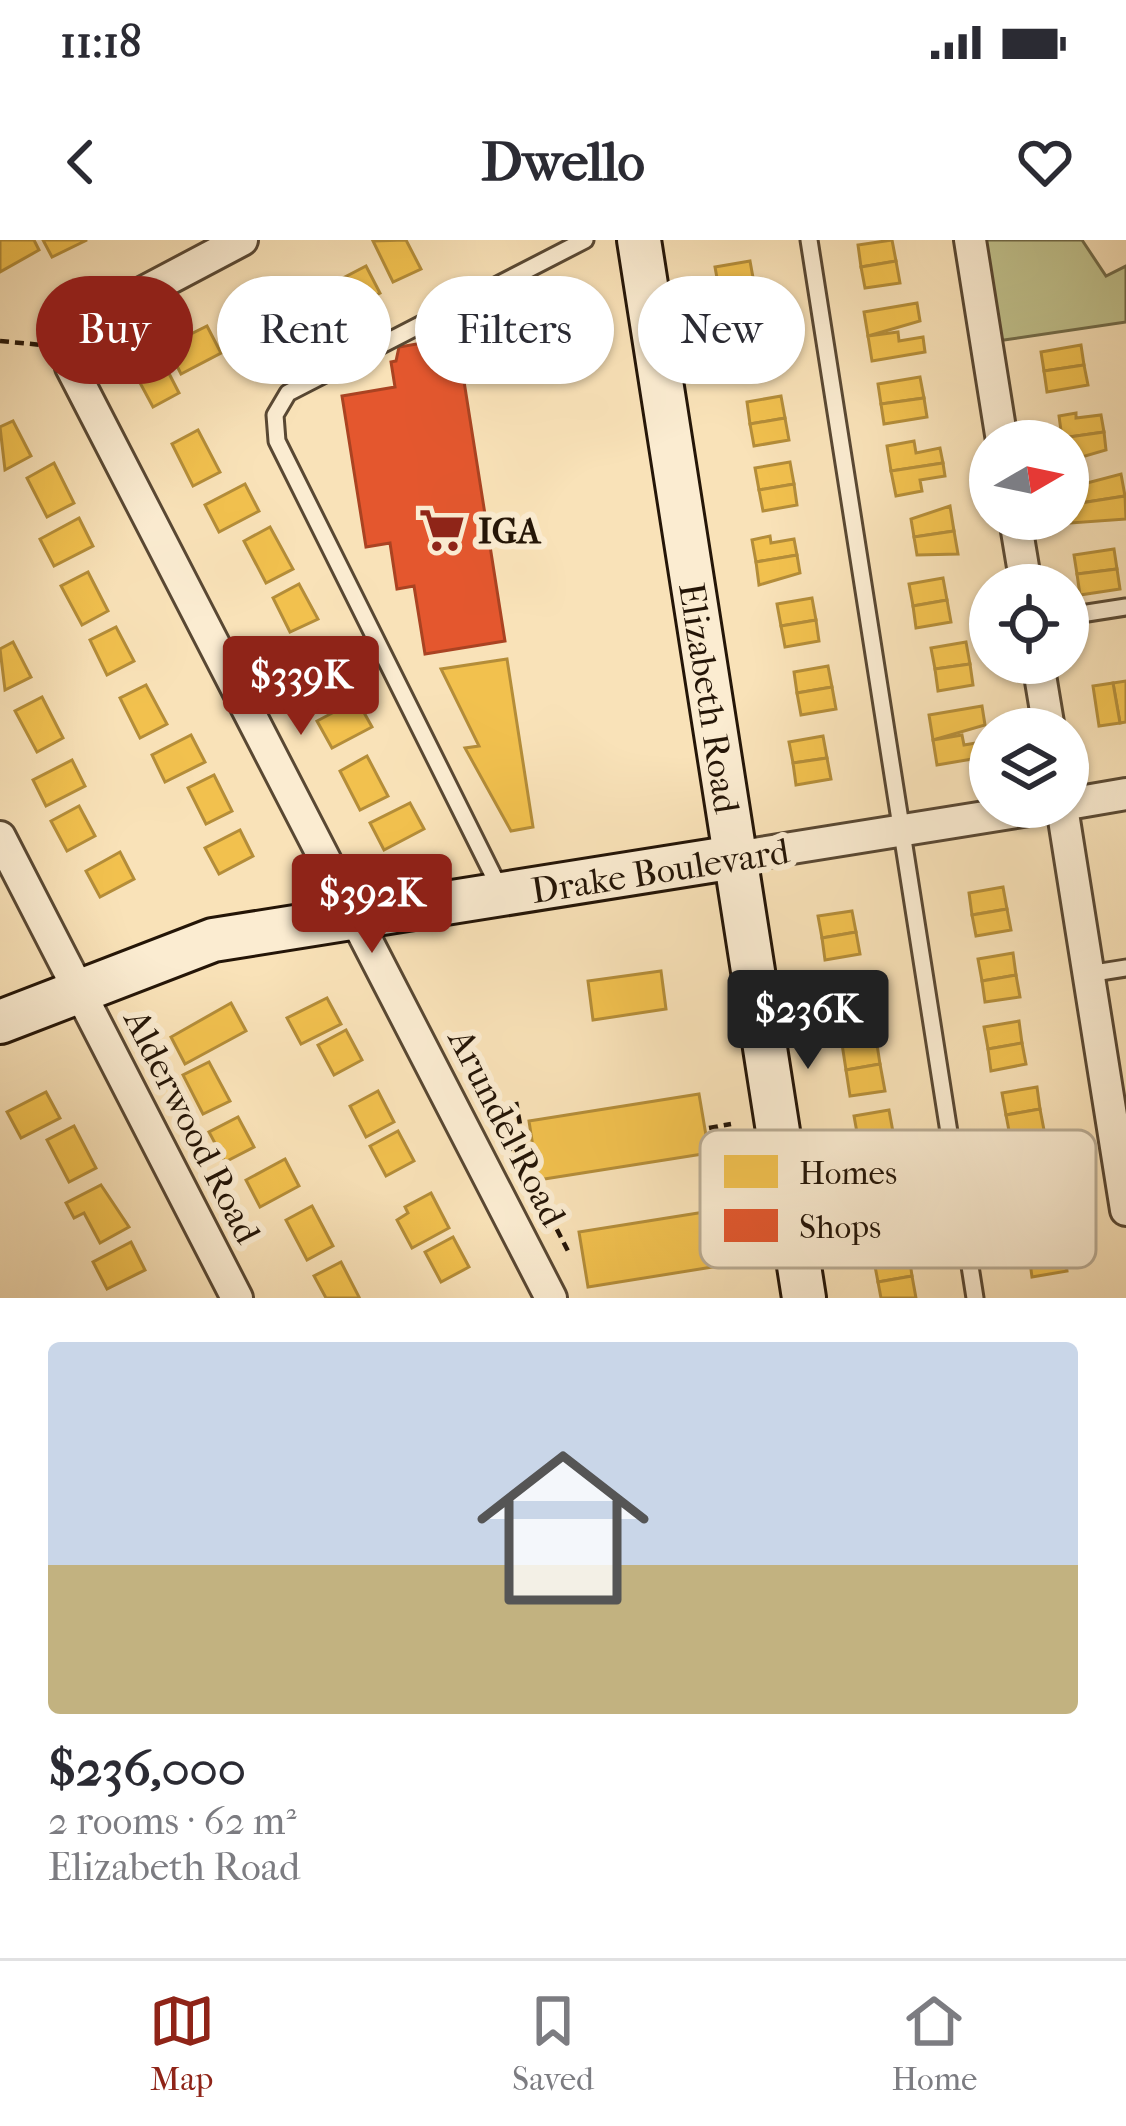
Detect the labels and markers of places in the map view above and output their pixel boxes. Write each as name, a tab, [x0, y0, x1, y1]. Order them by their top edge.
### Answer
supermarket icon: IGA	[417, 505, 467, 555]
place label: IGA	[478, 510, 542, 552]
pin: $339K	[217, 636, 385, 738]
pin: $392K	[288, 854, 456, 956]
pin: $236K	[724, 970, 892, 1072]

